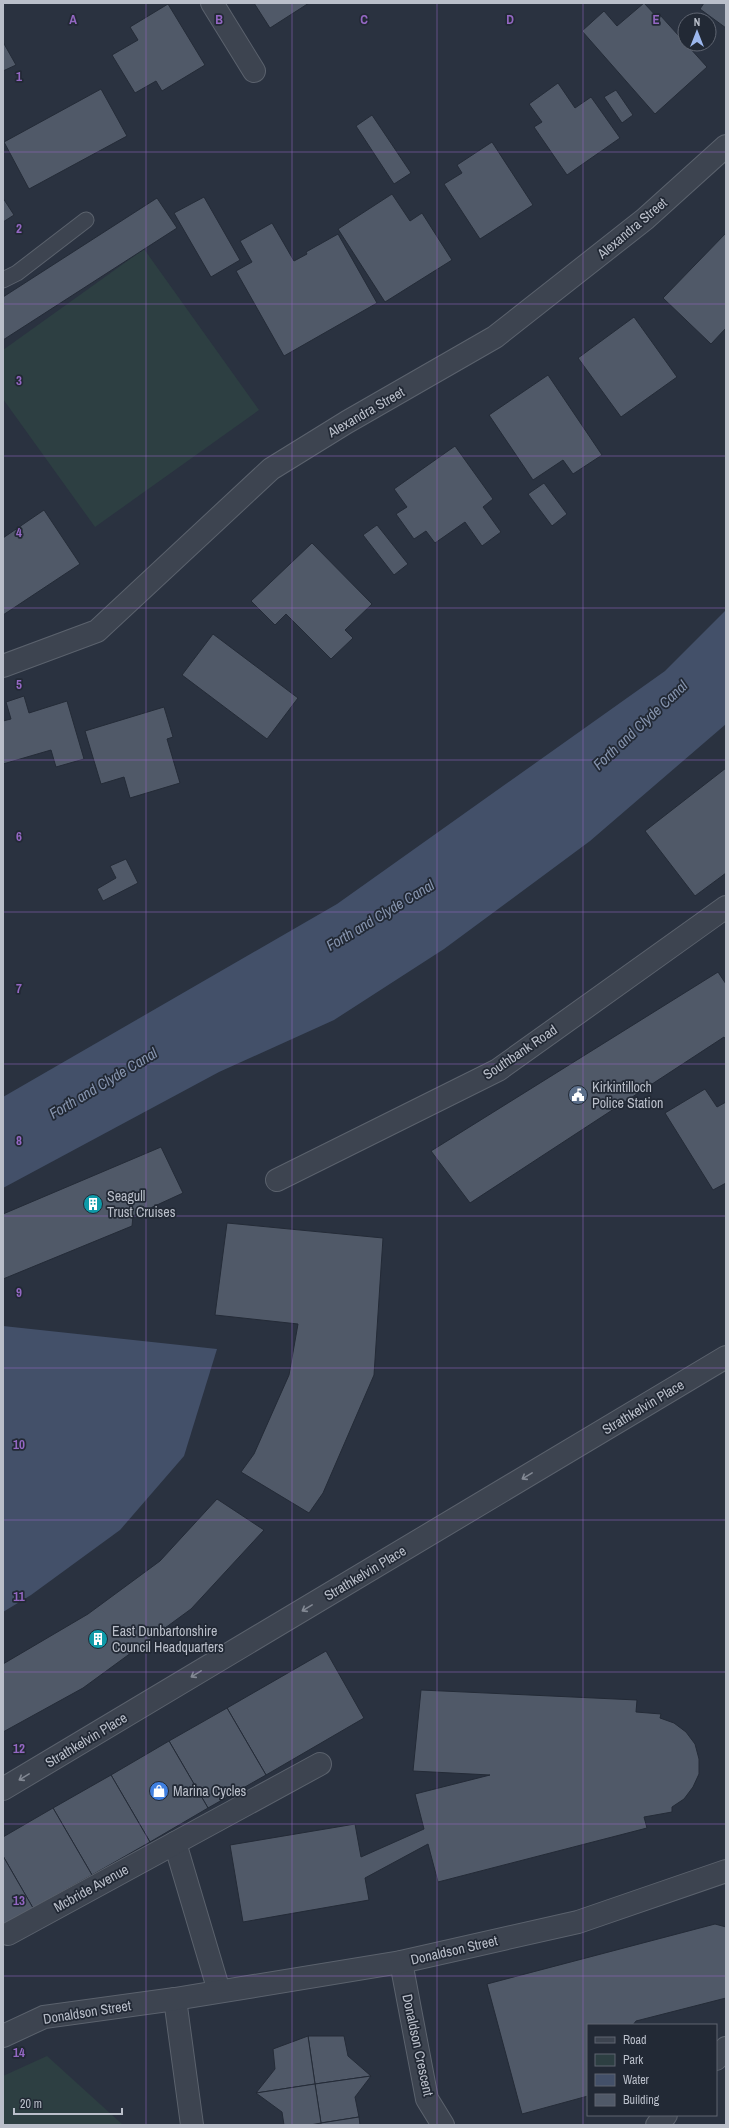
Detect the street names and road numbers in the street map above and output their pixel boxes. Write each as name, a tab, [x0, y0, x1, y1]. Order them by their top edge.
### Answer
street label: Alexandra Street	[593, 194, 671, 263]
street label: Alexandra Street	[324, 383, 408, 442]
street label: Southbank Road	[480, 1021, 560, 1083]
street label: Strathkelvin Place	[599, 1375, 687, 1439]
street label: Strathkelvin Place	[321, 1541, 409, 1605]
street label: Strathkelvin Place	[42, 1708, 130, 1772]
street label: Mcbride Avenue	[50, 1860, 132, 1916]
street label: Donaldson Street	[409, 1931, 499, 1969]
street label: Donaldson Crescent	[398, 1992, 438, 2098]
street label: Donaldson Street	[42, 1996, 132, 2028]

